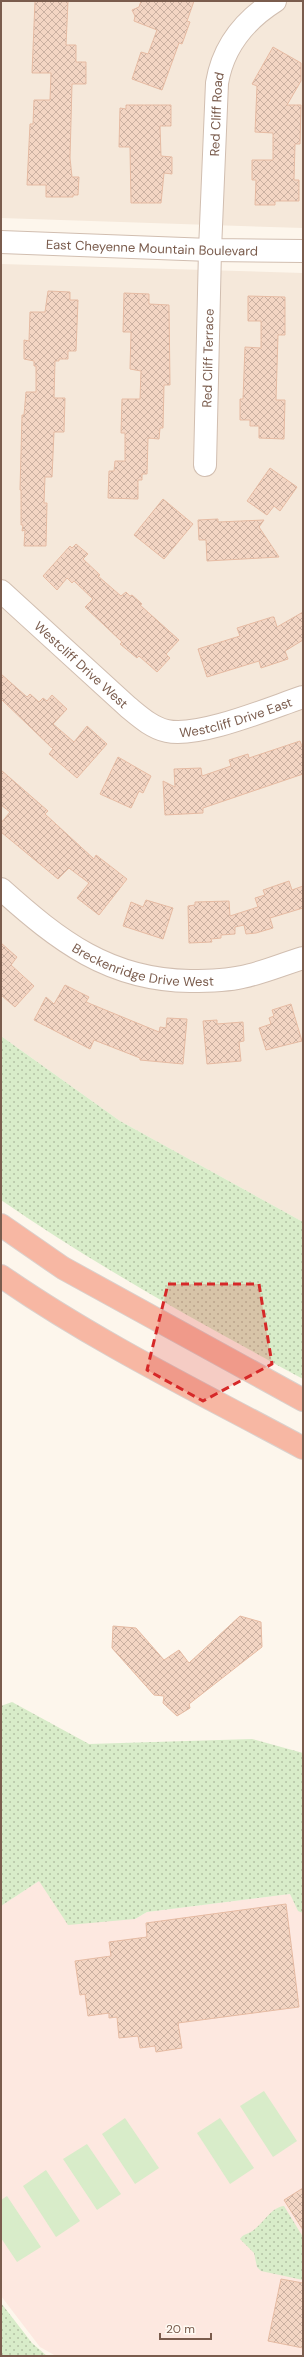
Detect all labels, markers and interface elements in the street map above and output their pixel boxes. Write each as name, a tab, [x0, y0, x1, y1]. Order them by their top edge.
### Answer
street label: Red Cliff Road	[206, 70, 228, 157]
street label: East Cheyenne Mountain Boulevard	[46, 236, 258, 260]
street label: Red Cliff Terrace	[198, 308, 218, 408]
street label: Westcliff Drive West	[31, 618, 132, 712]
street label: Westcliff Drive East	[179, 694, 294, 741]
street label: Breckenridge Drive West	[69, 939, 214, 990]
scale bar	[160, 2315, 211, 2341]
text: 20 m	[166, 2321, 195, 2337]

